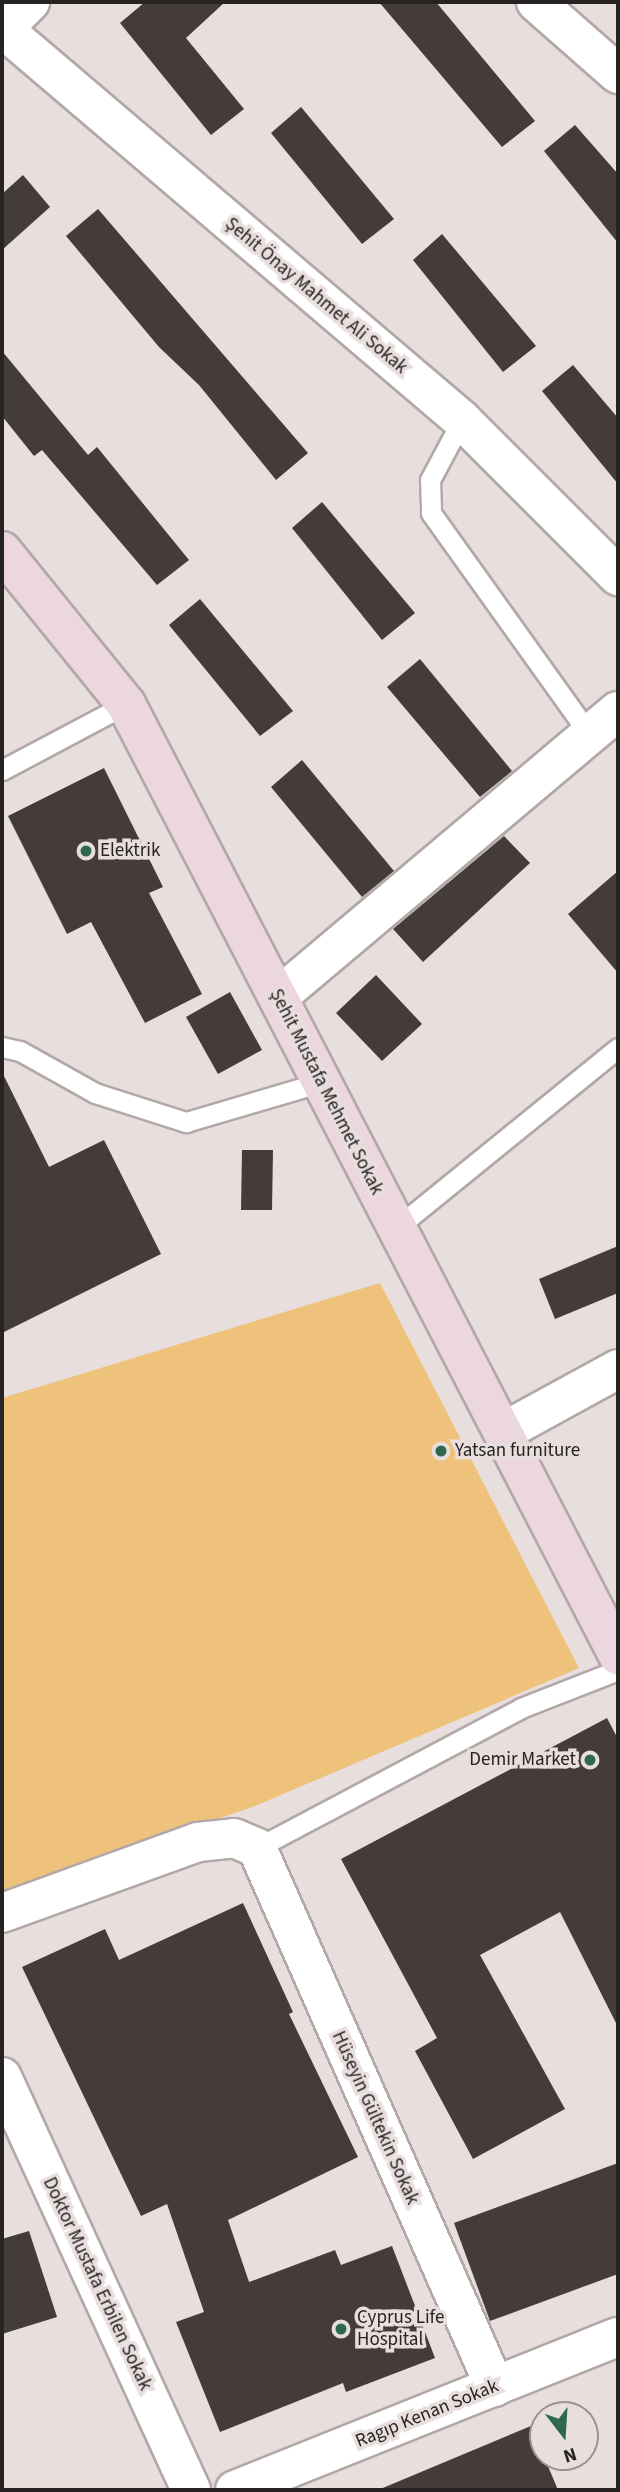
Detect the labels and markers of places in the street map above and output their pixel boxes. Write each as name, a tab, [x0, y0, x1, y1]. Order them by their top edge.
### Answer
place label: Elektrik	[100, 840, 160, 862]
marker: Elektrik	[78, 843, 94, 859]
place label: Yatsan furniture	[455, 1440, 580, 1462]
marker: Yatsan furniture	[433, 1443, 449, 1459]
place label: Demir Market	[469, 1749, 576, 1771]
marker: Demir Market	[582, 1752, 598, 1768]
place label: Cyprus Life Hospital	[357, 2307, 444, 2351]
marker: Cyprus Life Hospital	[331, 2319, 351, 2339]

